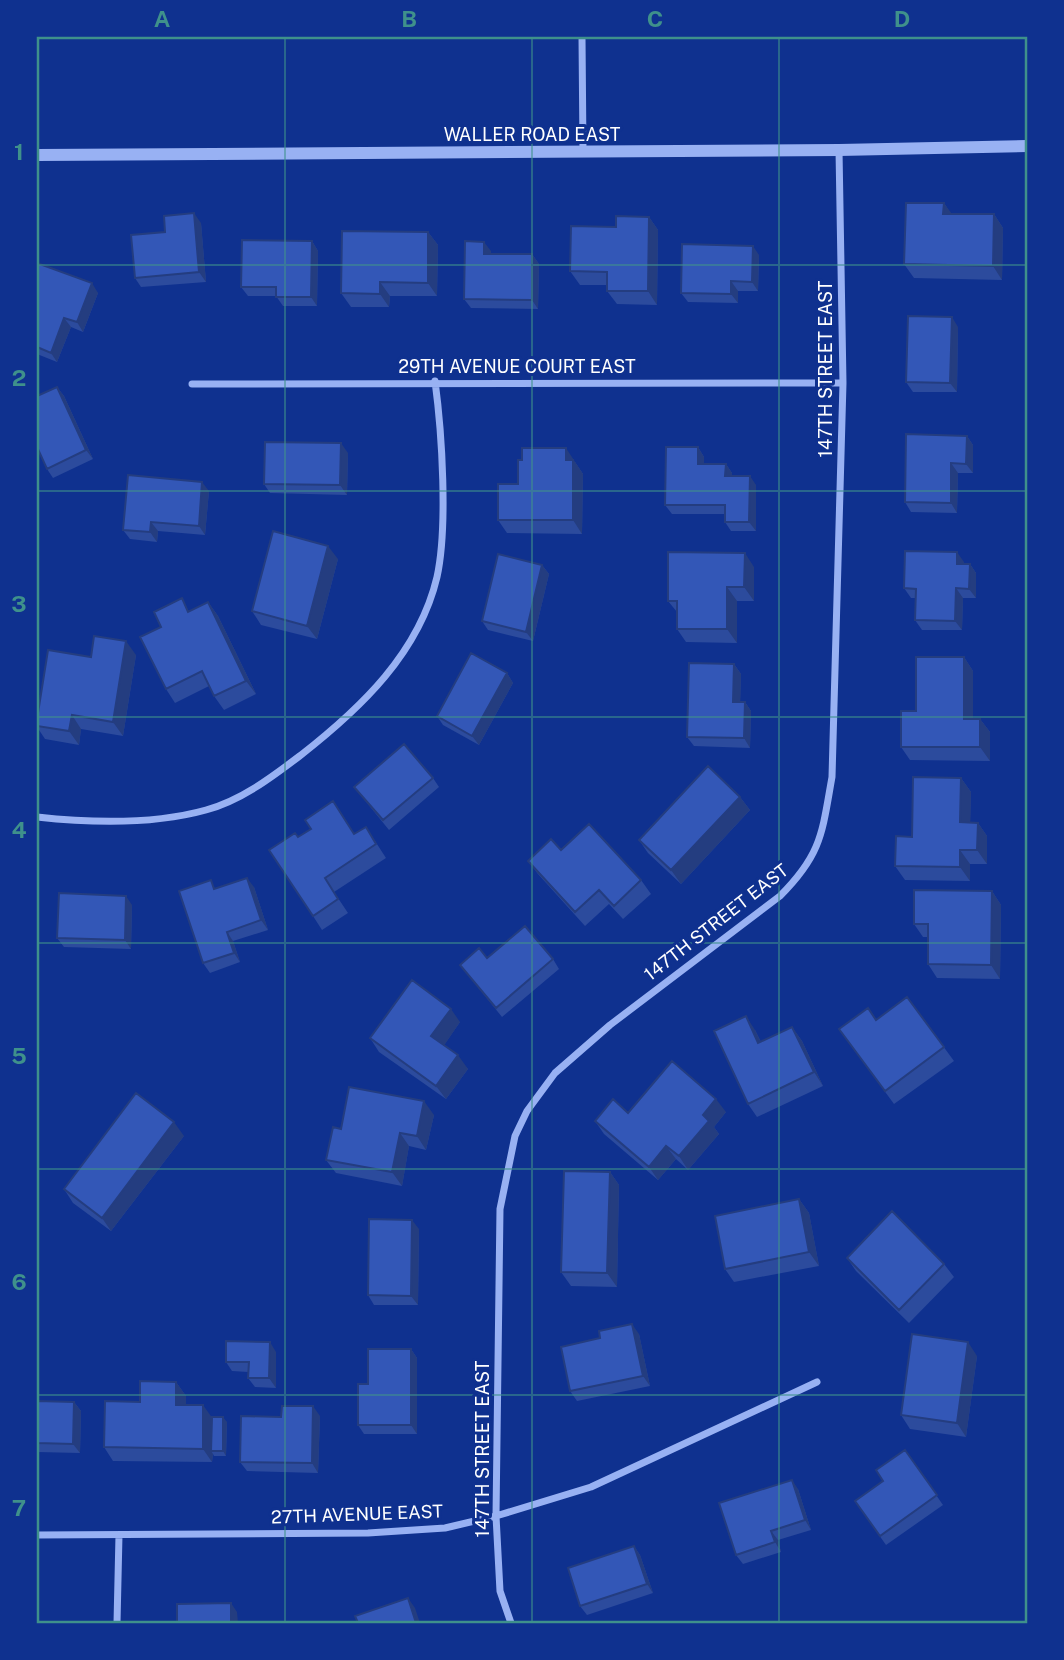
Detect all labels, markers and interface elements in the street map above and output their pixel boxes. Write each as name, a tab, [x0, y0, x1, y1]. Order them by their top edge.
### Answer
text: A	[154, 5, 171, 32]
text: B	[401, 5, 417, 32]
text: C	[647, 5, 663, 32]
text: D	[894, 5, 910, 32]
street label: WALLER ROAD EAST	[444, 124, 621, 145]
text: 1	[14, 138, 24, 165]
street label: 147TH STREET EAST	[815, 280, 836, 457]
street label: 29TH AVENUE COURT EAST	[398, 356, 636, 377]
text: 2	[12, 364, 26, 391]
text: 3	[11, 590, 27, 617]
text: 4	[11, 816, 27, 843]
street label: 147TH STREET EAST	[640, 859, 792, 985]
text: 5	[11, 1042, 27, 1069]
text: 6	[11, 1268, 27, 1295]
street label: 147TH STREET EAST	[472, 1360, 493, 1537]
text: 7	[12, 1494, 26, 1521]
street label: 27TH AVENUE EAST	[271, 1500, 444, 1527]

